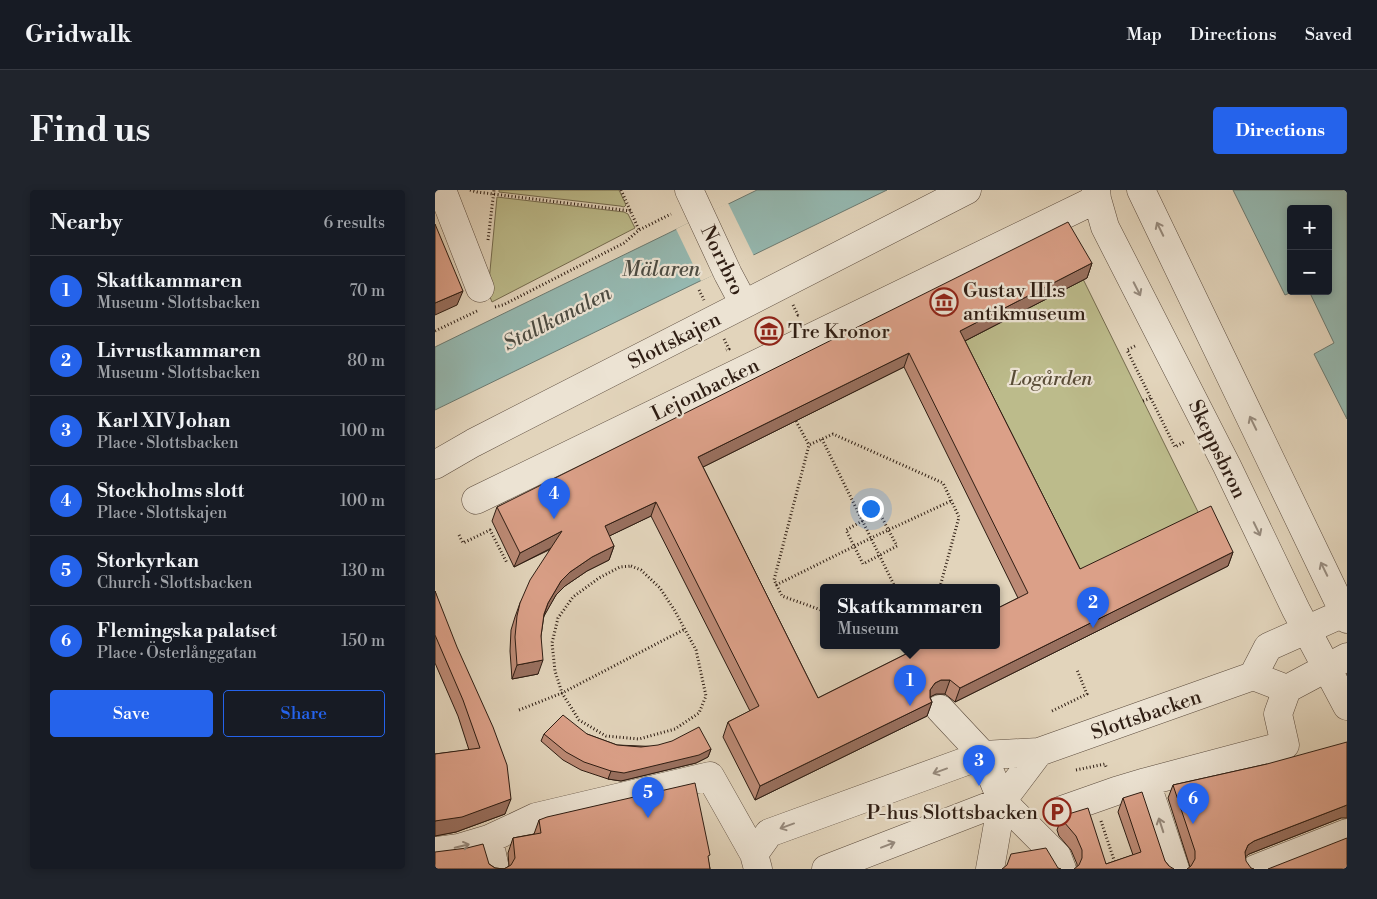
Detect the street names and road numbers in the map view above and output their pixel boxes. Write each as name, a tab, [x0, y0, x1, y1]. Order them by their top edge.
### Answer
street label: Norrbro	[694, 222, 749, 300]
street label: Slottskajen	[624, 307, 725, 375]
street label: Lejonbacken	[648, 353, 764, 427]
street label: Skeppsbron	[1182, 396, 1251, 503]
street label: Slottsbacken	[1088, 685, 1205, 746]

